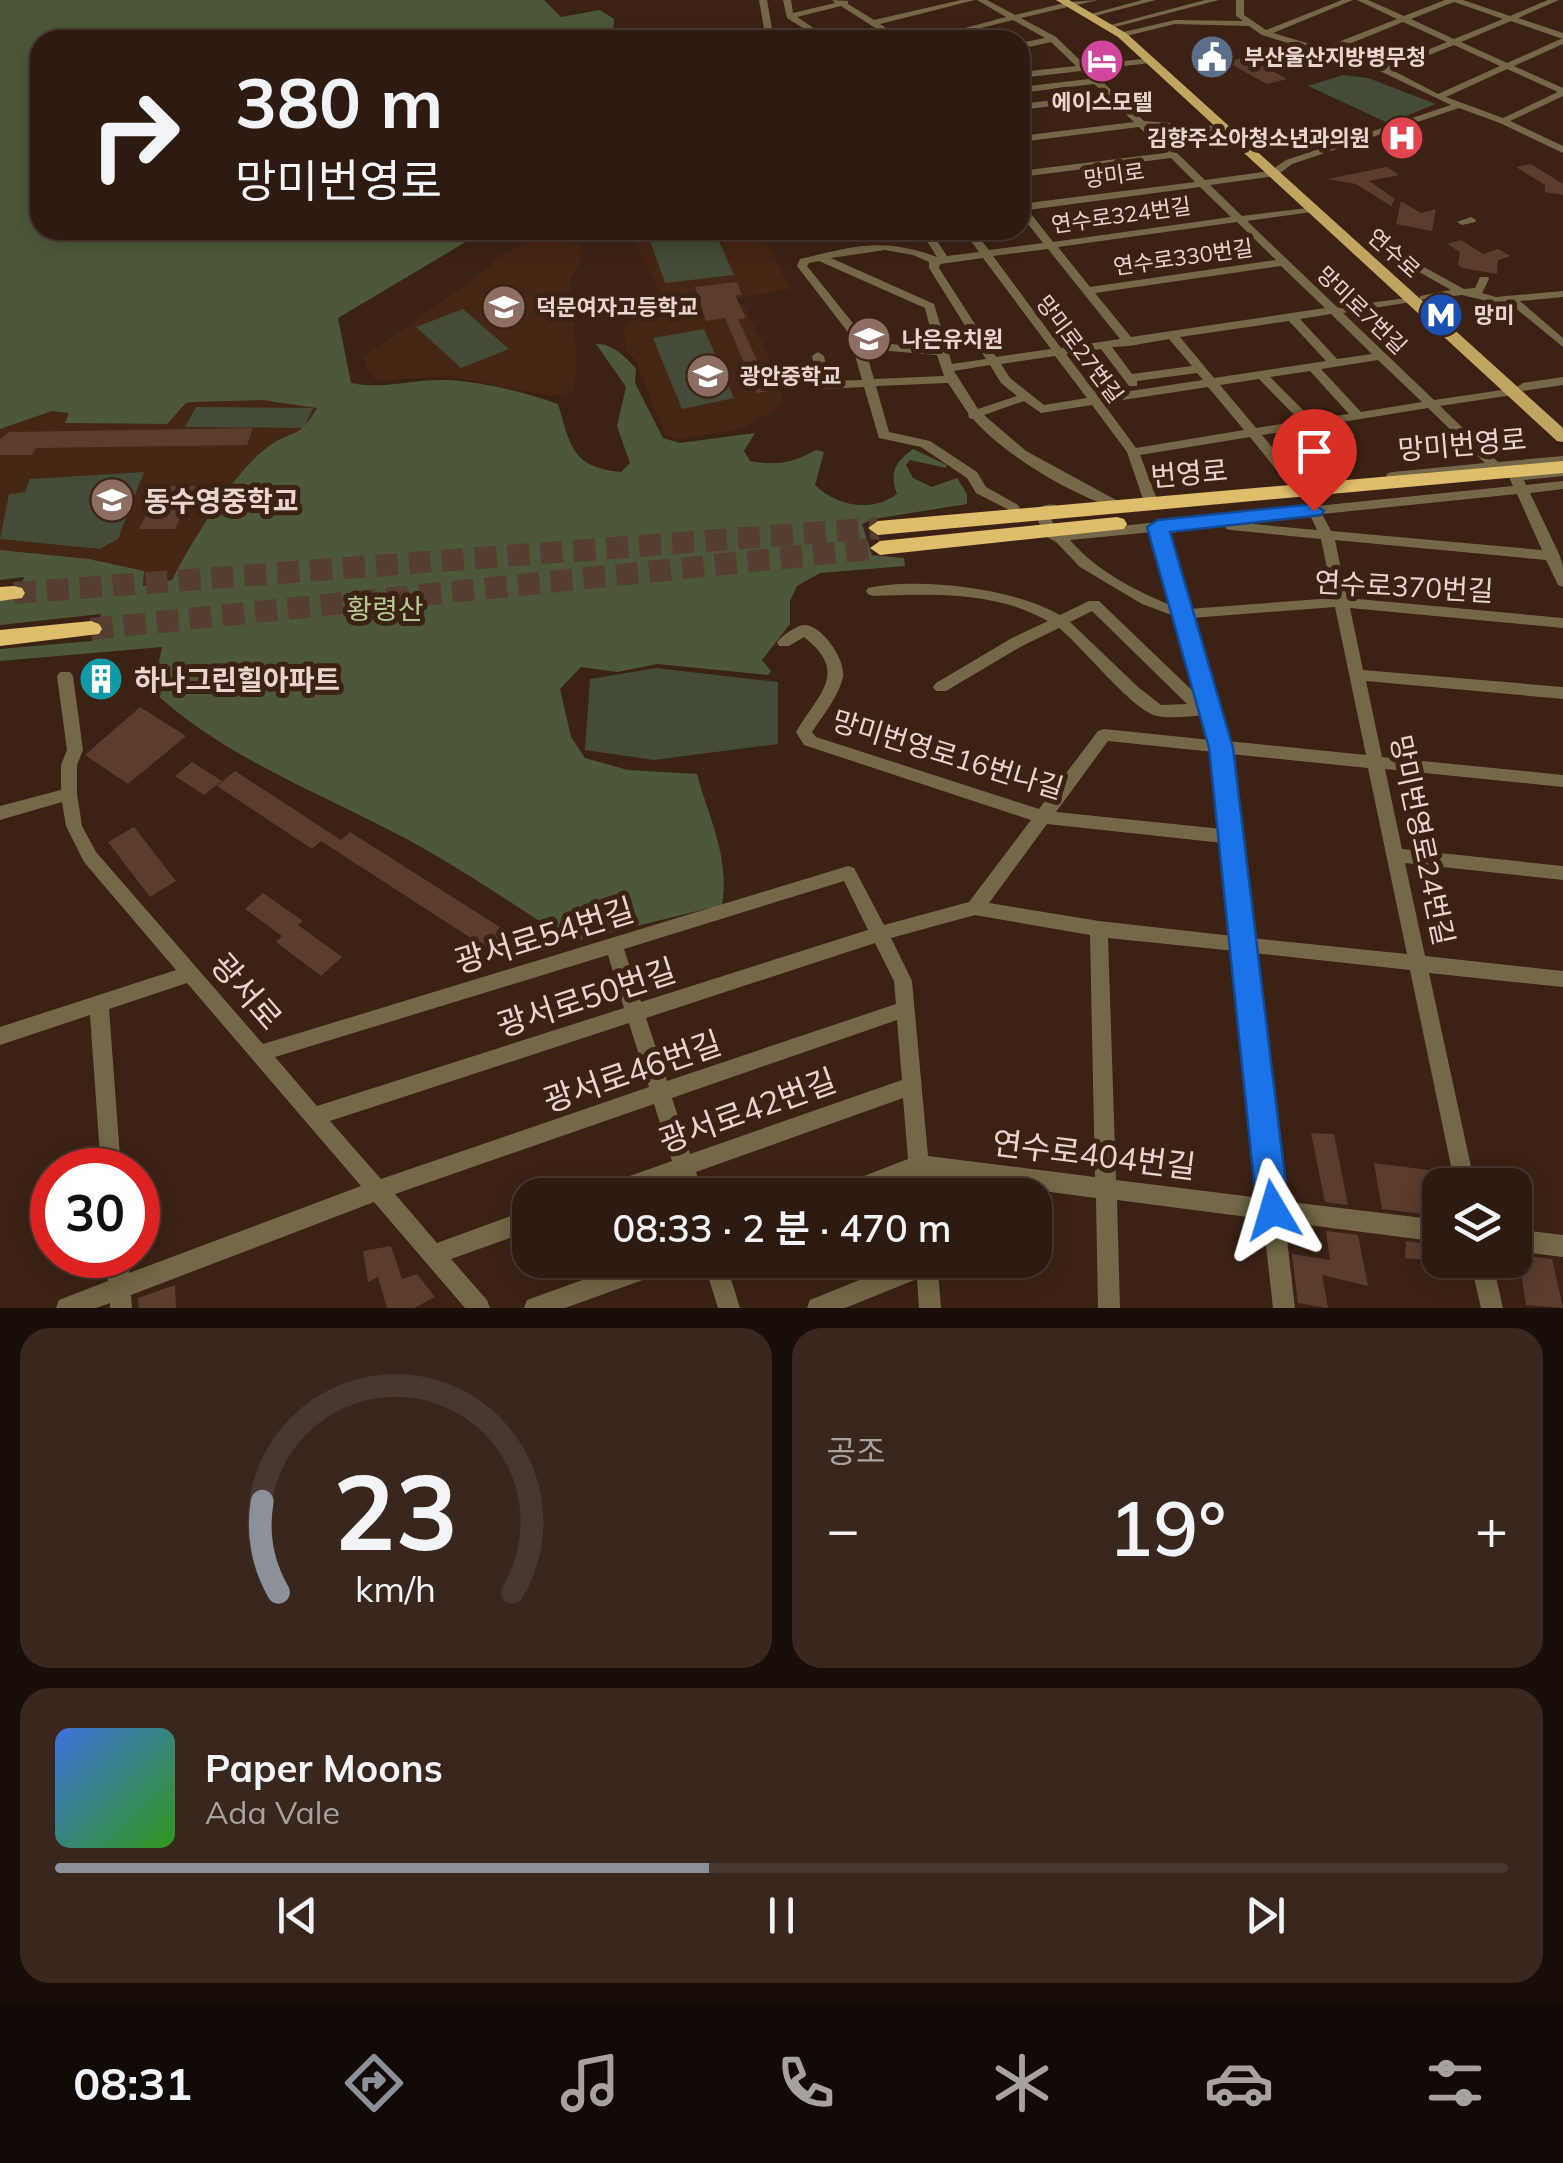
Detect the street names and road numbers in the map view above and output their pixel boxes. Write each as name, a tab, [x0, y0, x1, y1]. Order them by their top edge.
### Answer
street label: 망미로	[1082, 157, 1146, 193]
street label: 연수로324번길	[1049, 191, 1193, 239]
street label: 연수로	[1362, 222, 1426, 284]
street label: 연수로330번길	[1111, 233, 1255, 281]
street label: 망미로7번길	[1311, 260, 1413, 360]
street label: 망미로27번길	[1030, 290, 1130, 408]
street label: 망미번영로	[1396, 421, 1528, 467]
street label: 번영로	[1149, 452, 1229, 494]
street label: 연수로370번길	[1314, 564, 1494, 608]
street label: 망미번영로16번나길	[828, 702, 1068, 806]
street label: 망미번영로24번길	[1384, 732, 1462, 948]
street label: 광서로54번길	[449, 889, 639, 981]
street label: 광서로	[203, 945, 291, 1037]
street label: 광서로50번길	[492, 949, 680, 1045]
street label: 광서로46번길	[538, 1022, 726, 1120]
street label: 광서로42번길	[653, 1059, 841, 1161]
street label: 연수로404번길	[990, 1122, 1198, 1186]

